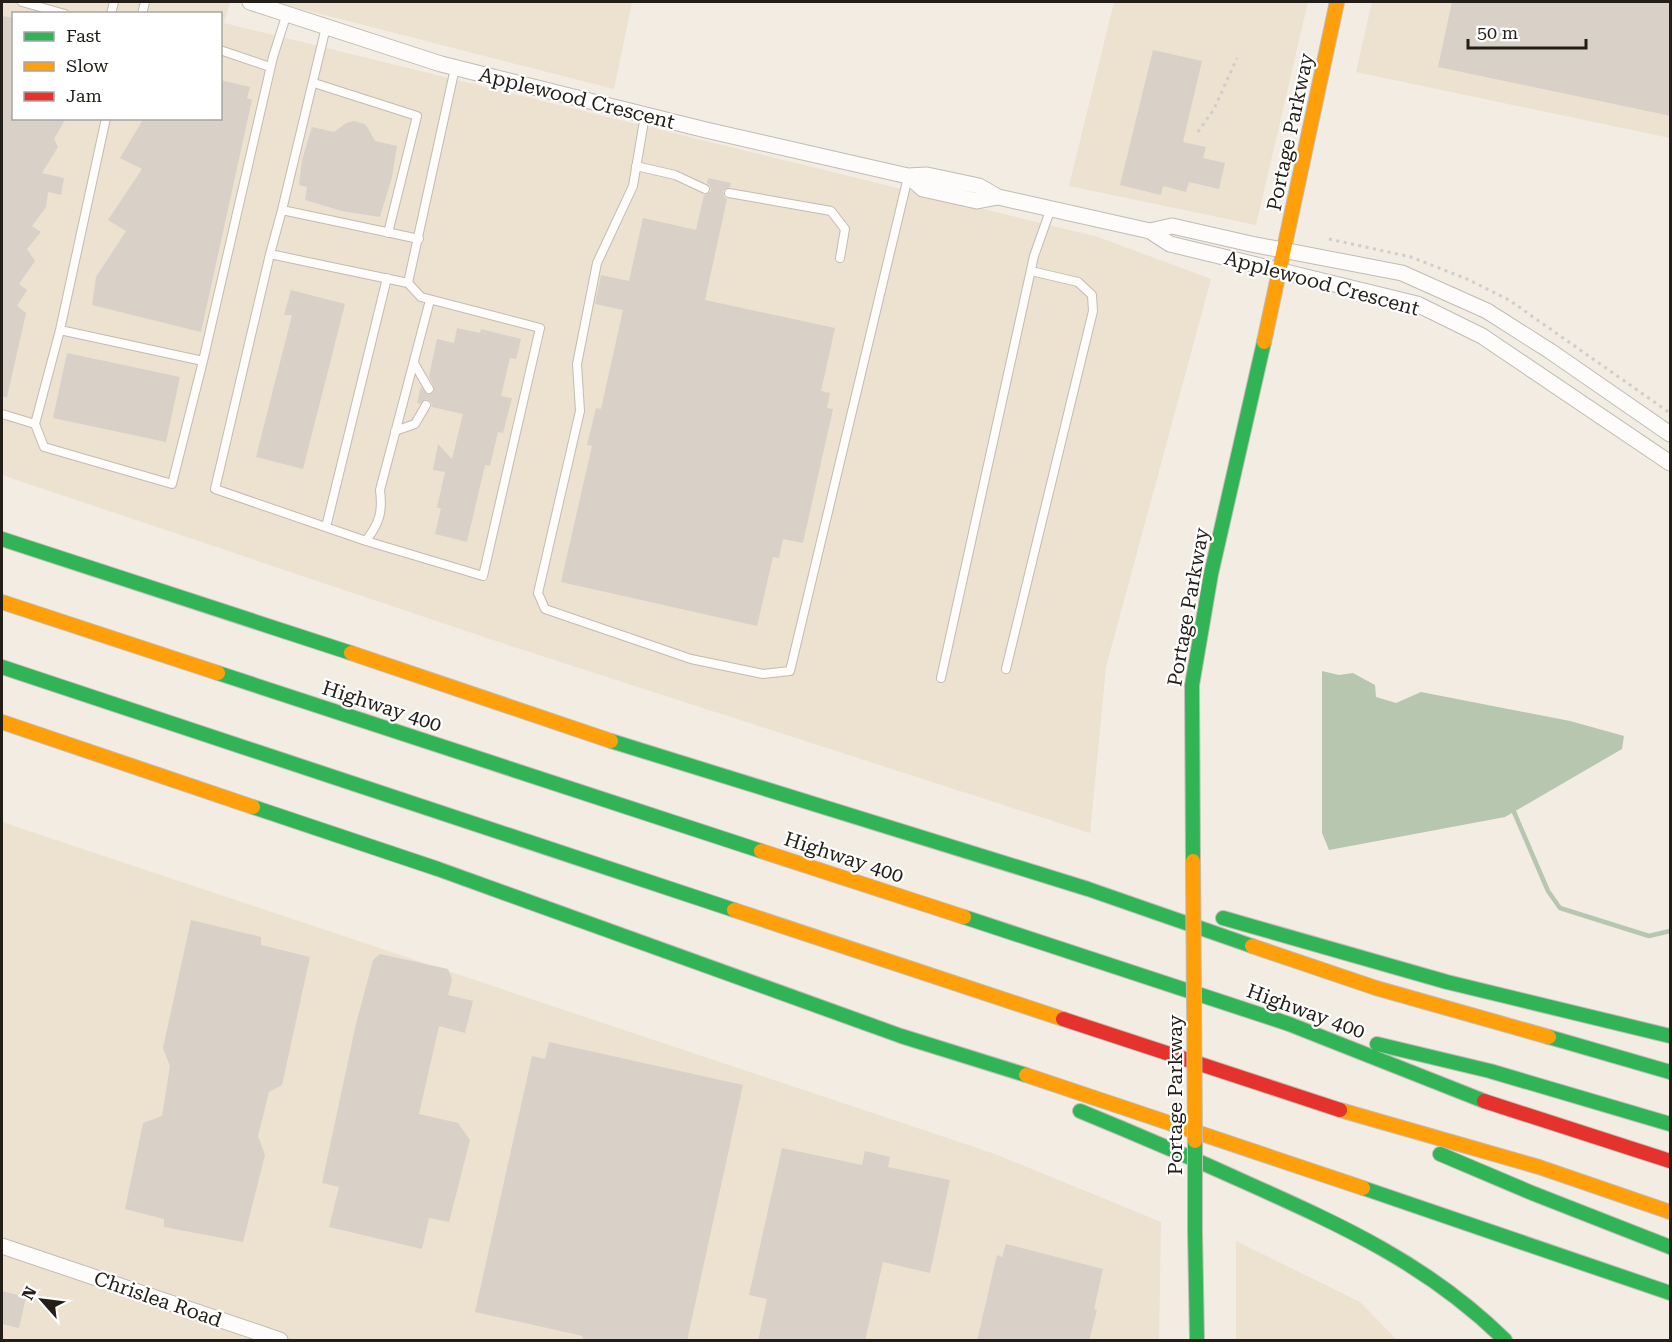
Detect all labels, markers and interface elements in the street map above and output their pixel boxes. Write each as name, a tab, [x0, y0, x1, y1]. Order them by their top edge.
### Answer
legend	[12, 12, 222, 120]
scale bar	[1468, 12, 1586, 50]
text: 50 m	[1477, 22, 1518, 43]
text: Fast	[66, 25, 101, 46]
street label: Portage Parkway	[1262, 51, 1318, 213]
text: Slow	[66, 55, 108, 76]
street label: Applewood Crescent	[477, 62, 678, 134]
text: Jam	[66, 85, 102, 106]
street label: Applewood Crescent	[1222, 245, 1423, 321]
street label: Portage Parkway	[1162, 526, 1214, 688]
street label: Highway 400	[319, 675, 445, 737]
street label: Highway 400	[781, 826, 907, 888]
street label: Highway 400	[1244, 978, 1368, 1044]
street label: Portage Parkway	[1163, 1015, 1187, 1175]
street label: Chrislea Road	[91, 1266, 225, 1332]
north arrow	[12, 1270, 72, 1330]
text: N	[18, 1283, 40, 1303]

